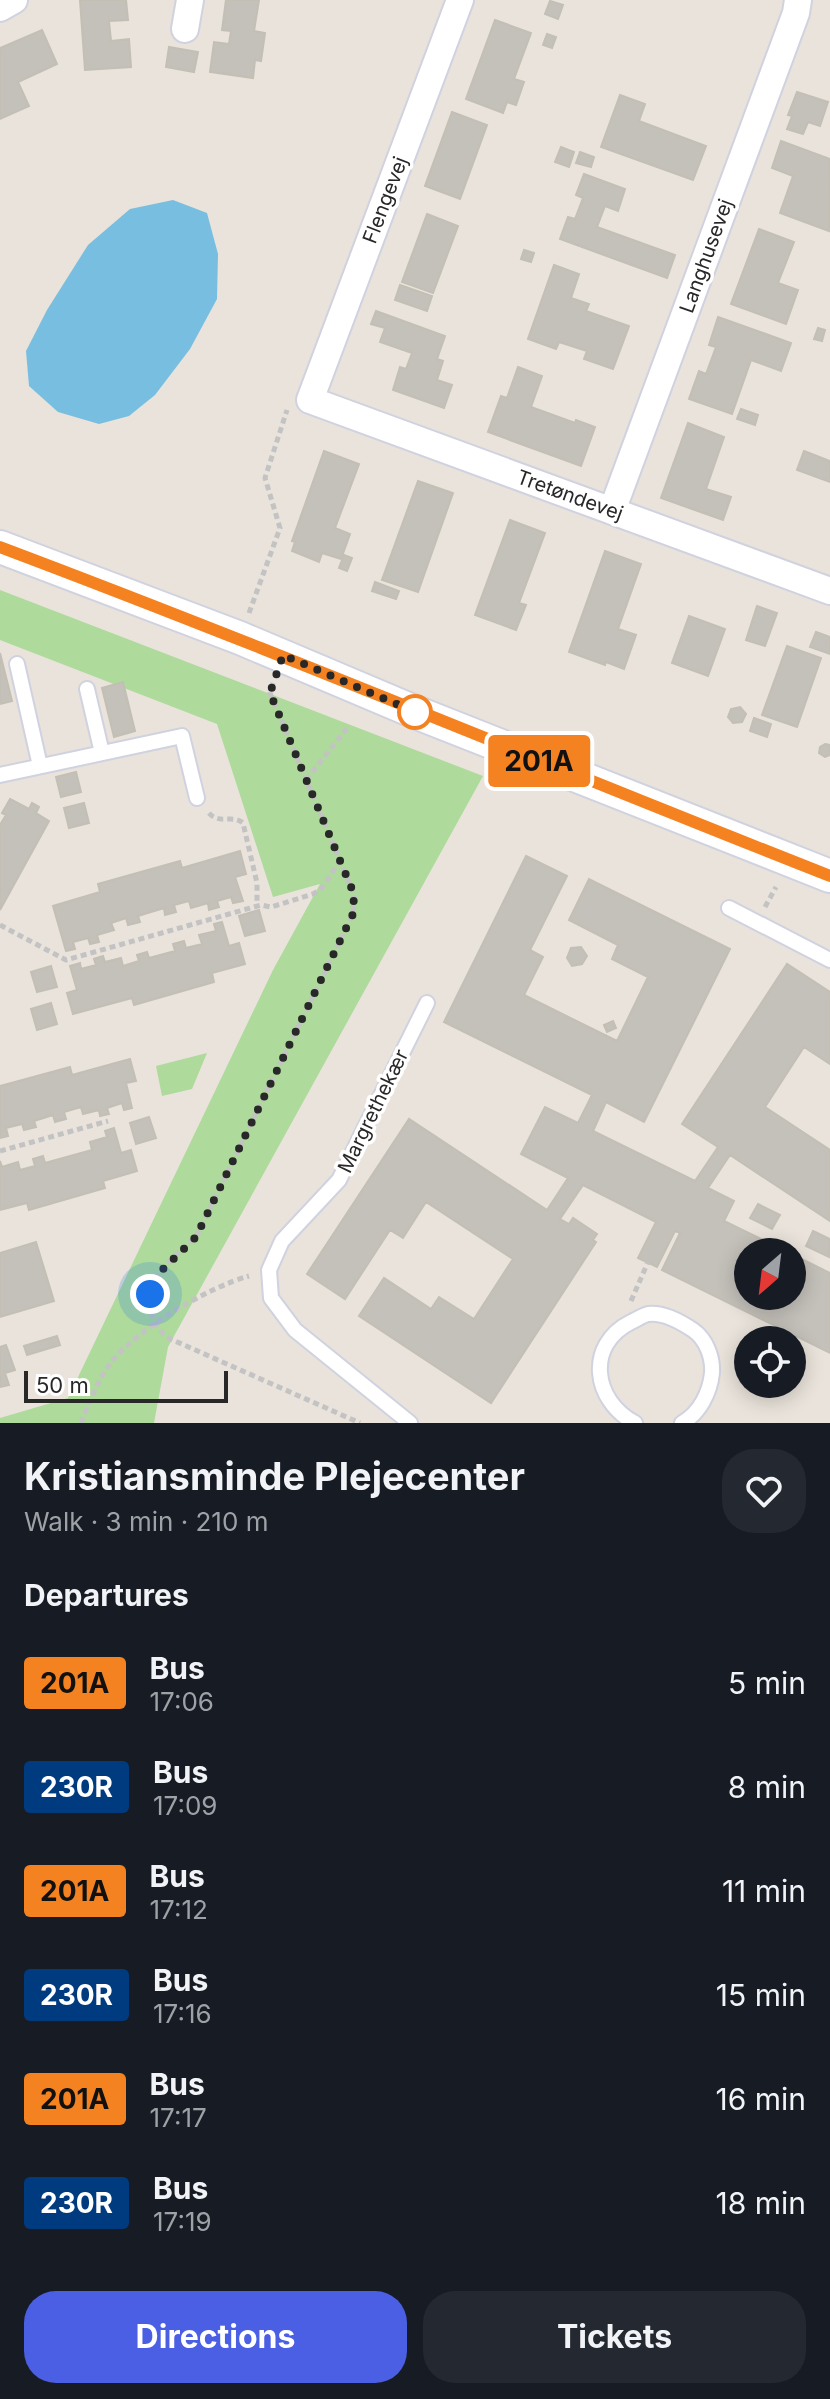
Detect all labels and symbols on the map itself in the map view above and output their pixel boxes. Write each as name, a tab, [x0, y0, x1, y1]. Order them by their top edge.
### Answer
street label: Flengevej	[357, 153, 413, 247]
street label: Langhusevej	[674, 196, 738, 316]
street label: Tretøndevej	[513, 465, 627, 525]
unlabelled marker	[398, 695, 432, 729]
line badge: 201A	[483, 735, 595, 787]
street label: Margrethekær	[333, 1045, 413, 1177]
north arrow	[734, 1238, 806, 1310]
your location	[130, 1274, 170, 1314]
scale bar	[24, 1367, 228, 1403]

